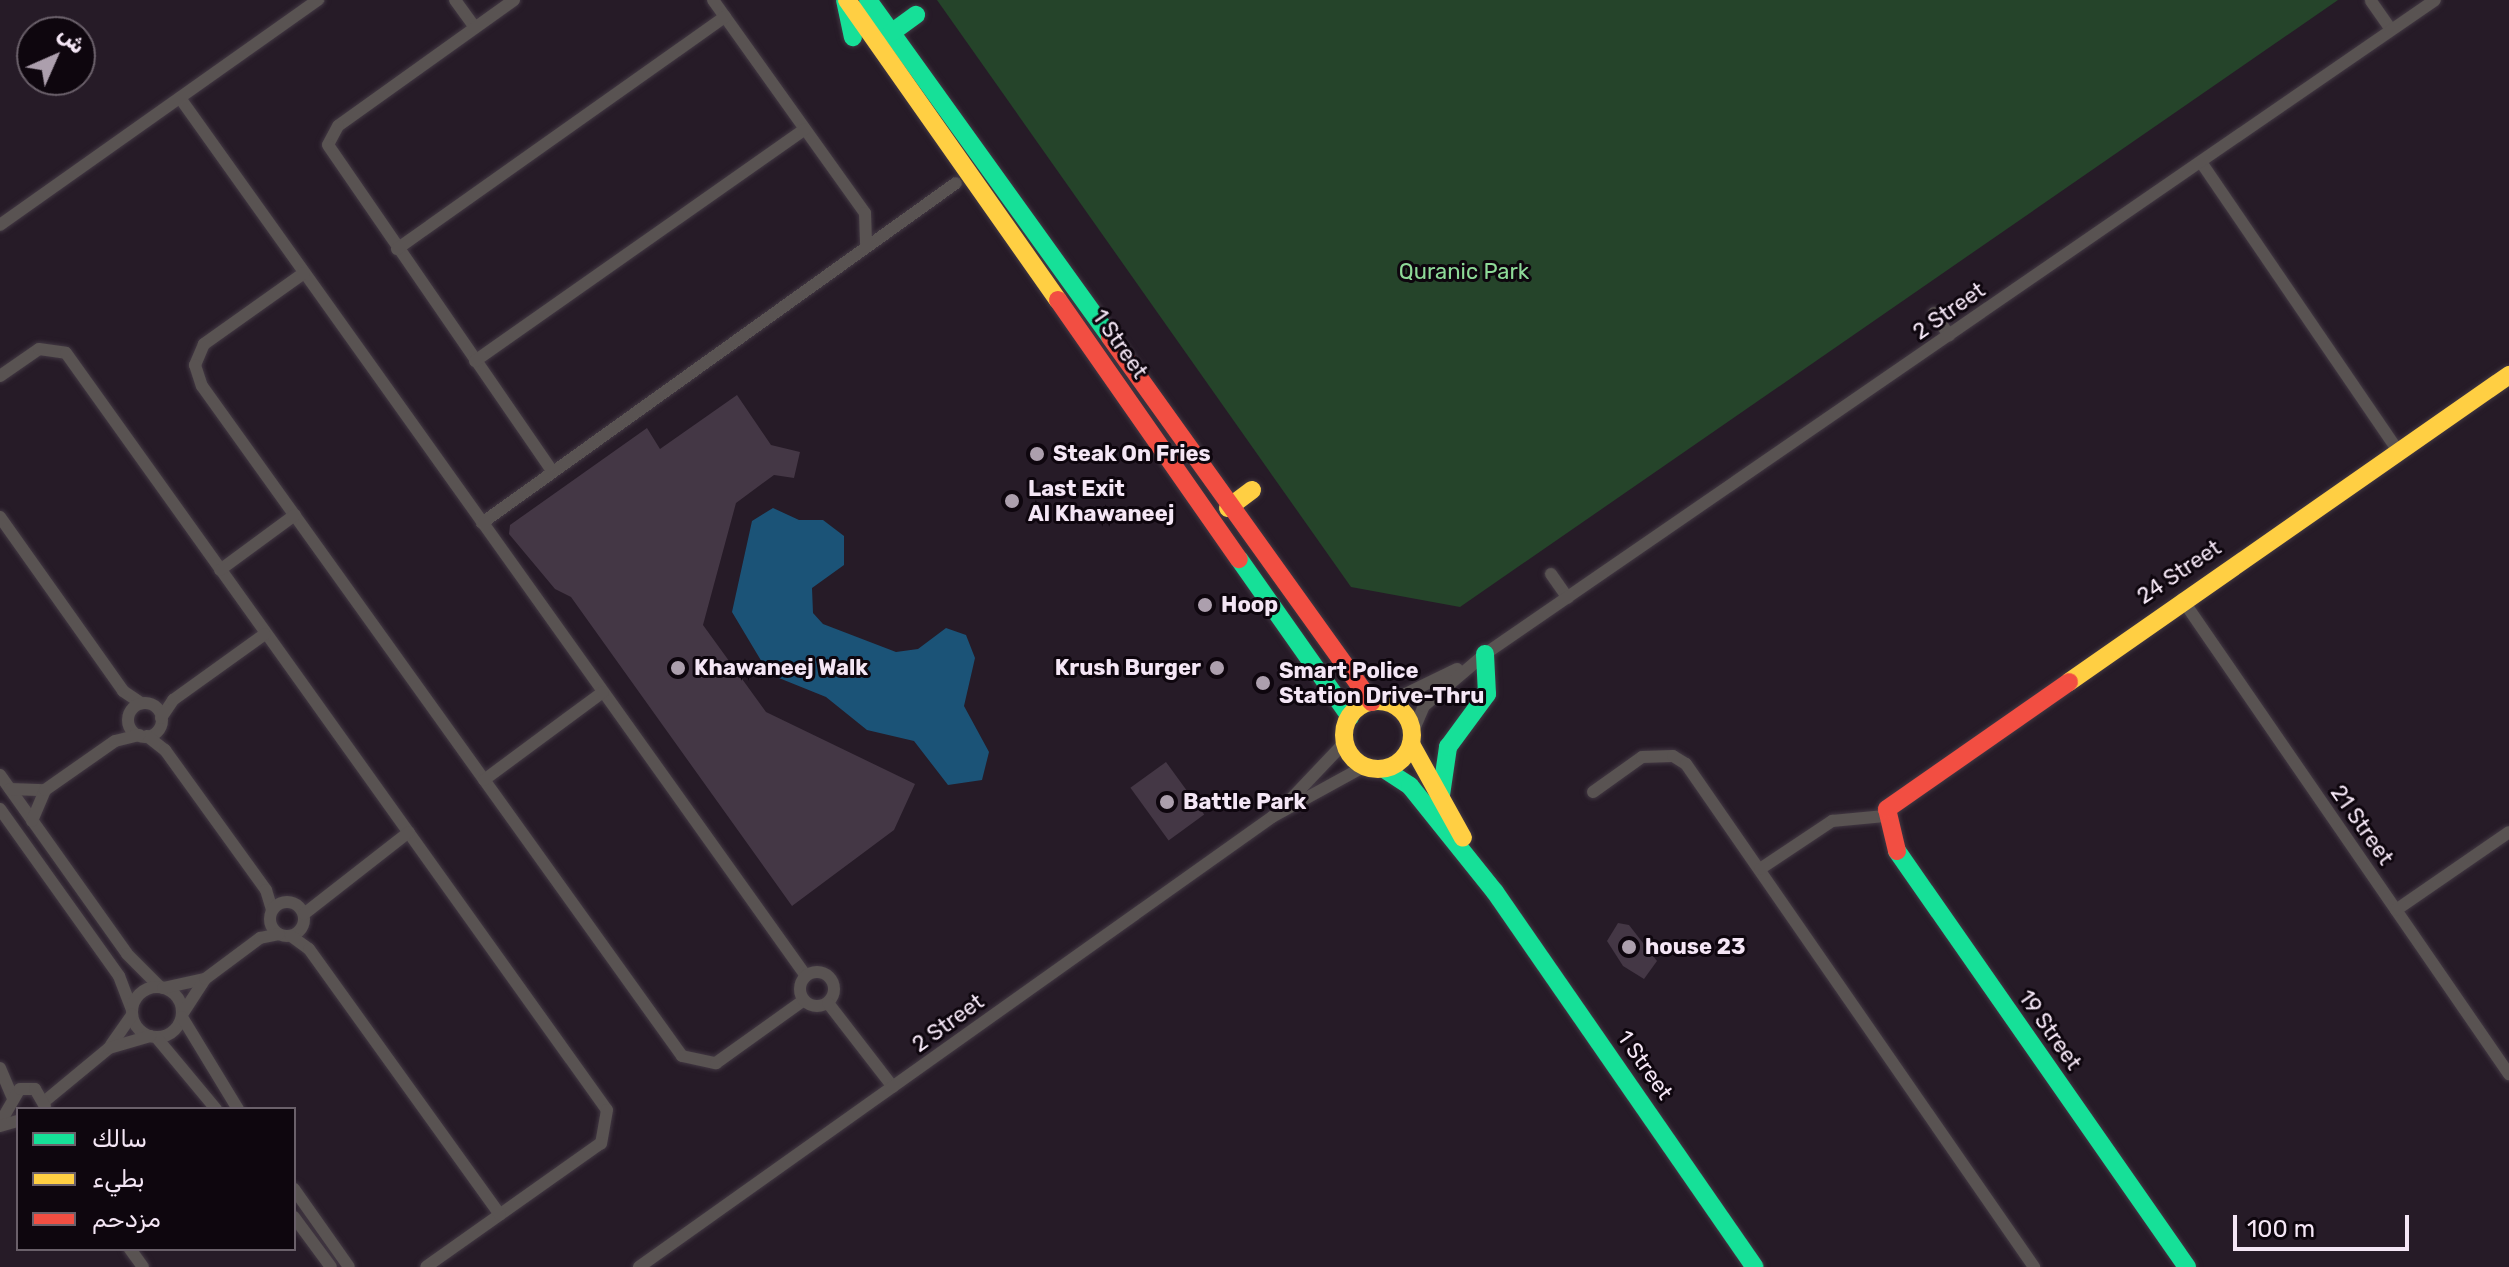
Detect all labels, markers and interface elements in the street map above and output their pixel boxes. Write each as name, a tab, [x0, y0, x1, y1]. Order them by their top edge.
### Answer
north arrow	[16, 16, 96, 96]
text: ش	[53, 21, 91, 59]
park label: Quranic Park	[1399, 259, 1529, 285]
street label: 2 Street	[1908, 277, 1990, 345]
street label: 1 Street	[1087, 304, 1153, 384]
place label: Steak On Fries	[1053, 441, 1211, 467]
marker: Steak On Fries	[1028, 445, 1046, 463]
place label: Last Exit Al Khawaneej	[1028, 475, 1174, 526]
marker: Last Exit Al Khawaneej	[1003, 492, 1021, 510]
street label: 24 Street	[2132, 534, 2226, 610]
place label: Hoop	[1221, 592, 1278, 618]
marker: Hoop	[1196, 596, 1214, 614]
place label: Khawaneej Walk	[694, 655, 868, 681]
place label: Krush Burger	[1055, 655, 1201, 681]
place label: Smart Police Station Drive-Thru	[1279, 657, 1484, 708]
marker: Khawaneej Walk	[669, 659, 687, 677]
marker: Krush Burger	[1208, 659, 1226, 677]
marker: Smart Police Station Drive-Thru	[1254, 674, 1272, 692]
street label: 21 Street	[2325, 780, 2399, 870]
place label: Battle Park	[1183, 789, 1306, 815]
marker: Battle Park	[1158, 793, 1176, 811]
place label: house 23	[1645, 934, 1746, 960]
marker: house 23	[1620, 938, 1638, 956]
street label: 19 Street	[2013, 985, 2087, 1075]
street label: 2 Street	[907, 988, 989, 1058]
street label: 1 Street	[1612, 1025, 1678, 1105]
legend	[16, 1107, 296, 1251]
text: سالك	[92, 1125, 147, 1153]
text: بطيء	[92, 1165, 145, 1193]
scale bar	[2237, 1199, 2413, 1249]
text: مزدحم	[92, 1205, 161, 1233]
text: 100 m	[2247, 1215, 2315, 1243]

